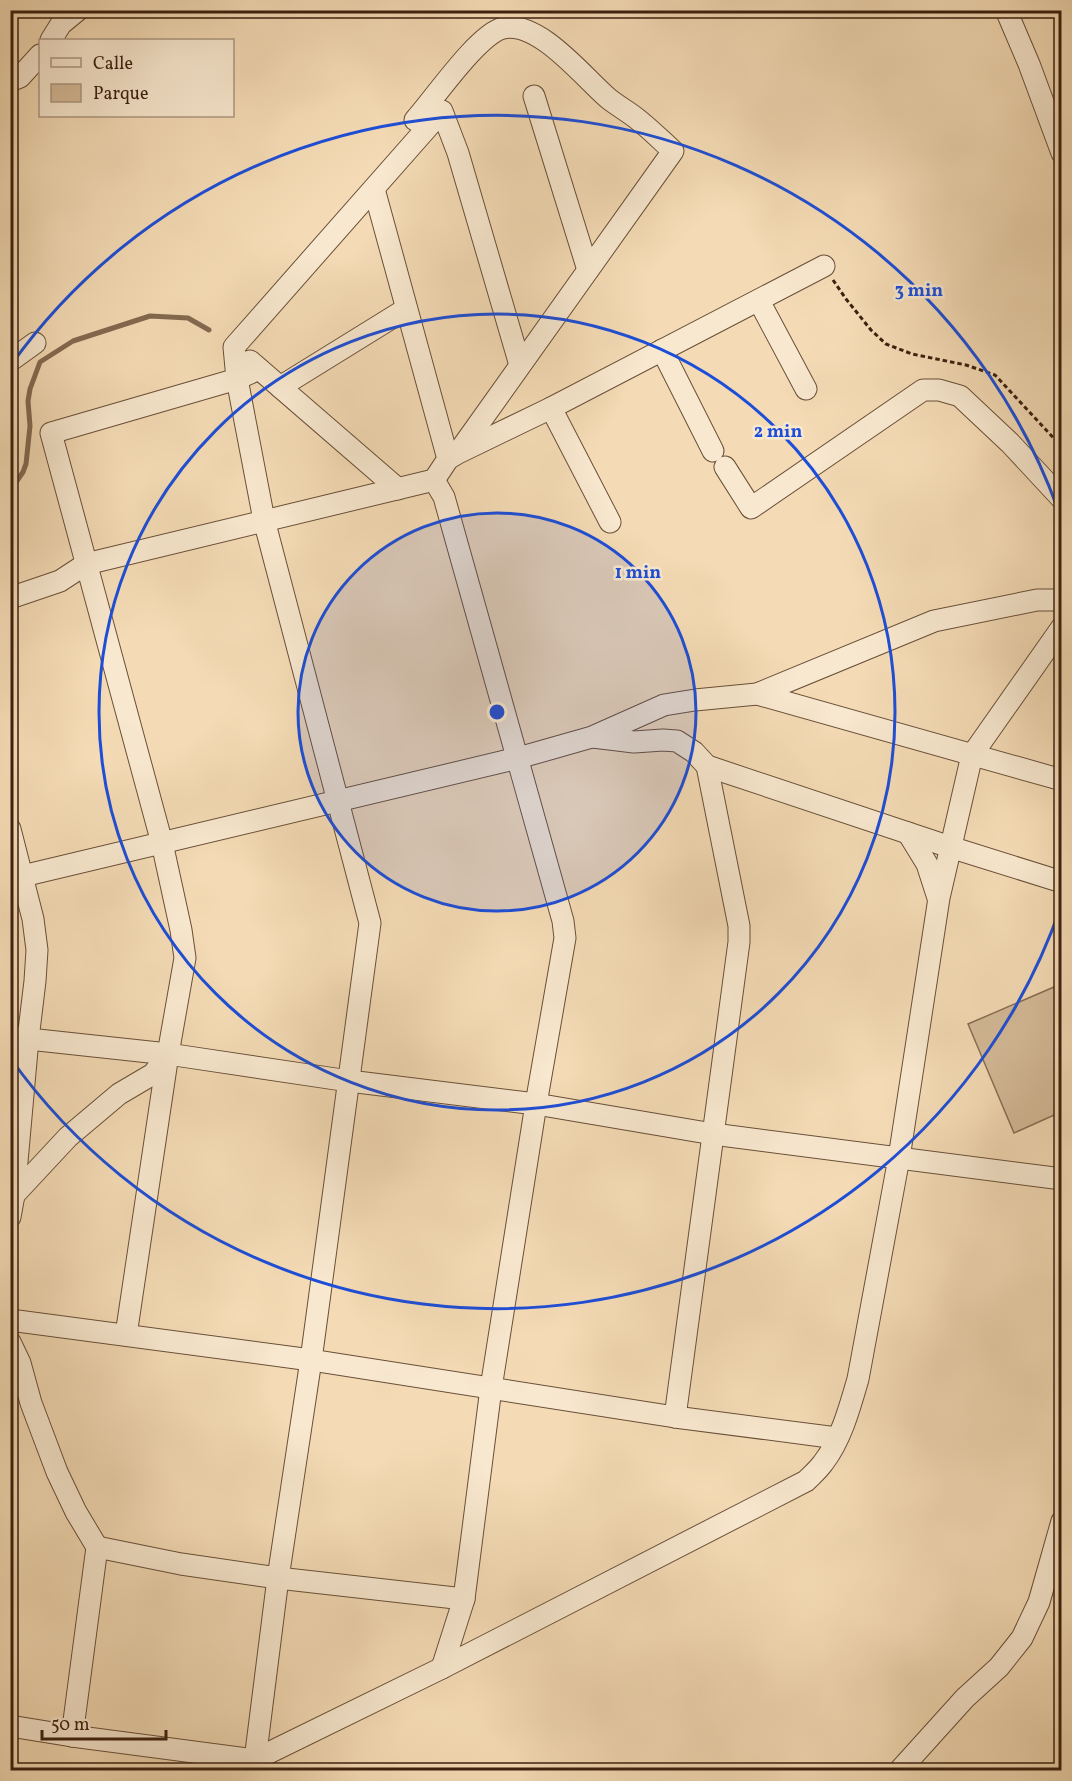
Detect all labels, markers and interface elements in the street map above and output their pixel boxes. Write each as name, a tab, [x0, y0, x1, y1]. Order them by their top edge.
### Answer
legend	[39, 39, 234, 117]
text: Calle	[93, 52, 133, 77]
text: Parque	[93, 82, 148, 107]
text: 3 min	[895, 279, 943, 304]
text: 2 min	[754, 420, 802, 445]
text: 1 min	[615, 561, 661, 586]
centre of rings	[487, 702, 507, 722]
scale bar	[42, 1703, 166, 1741]
text: 50 m	[51, 1713, 90, 1738]

